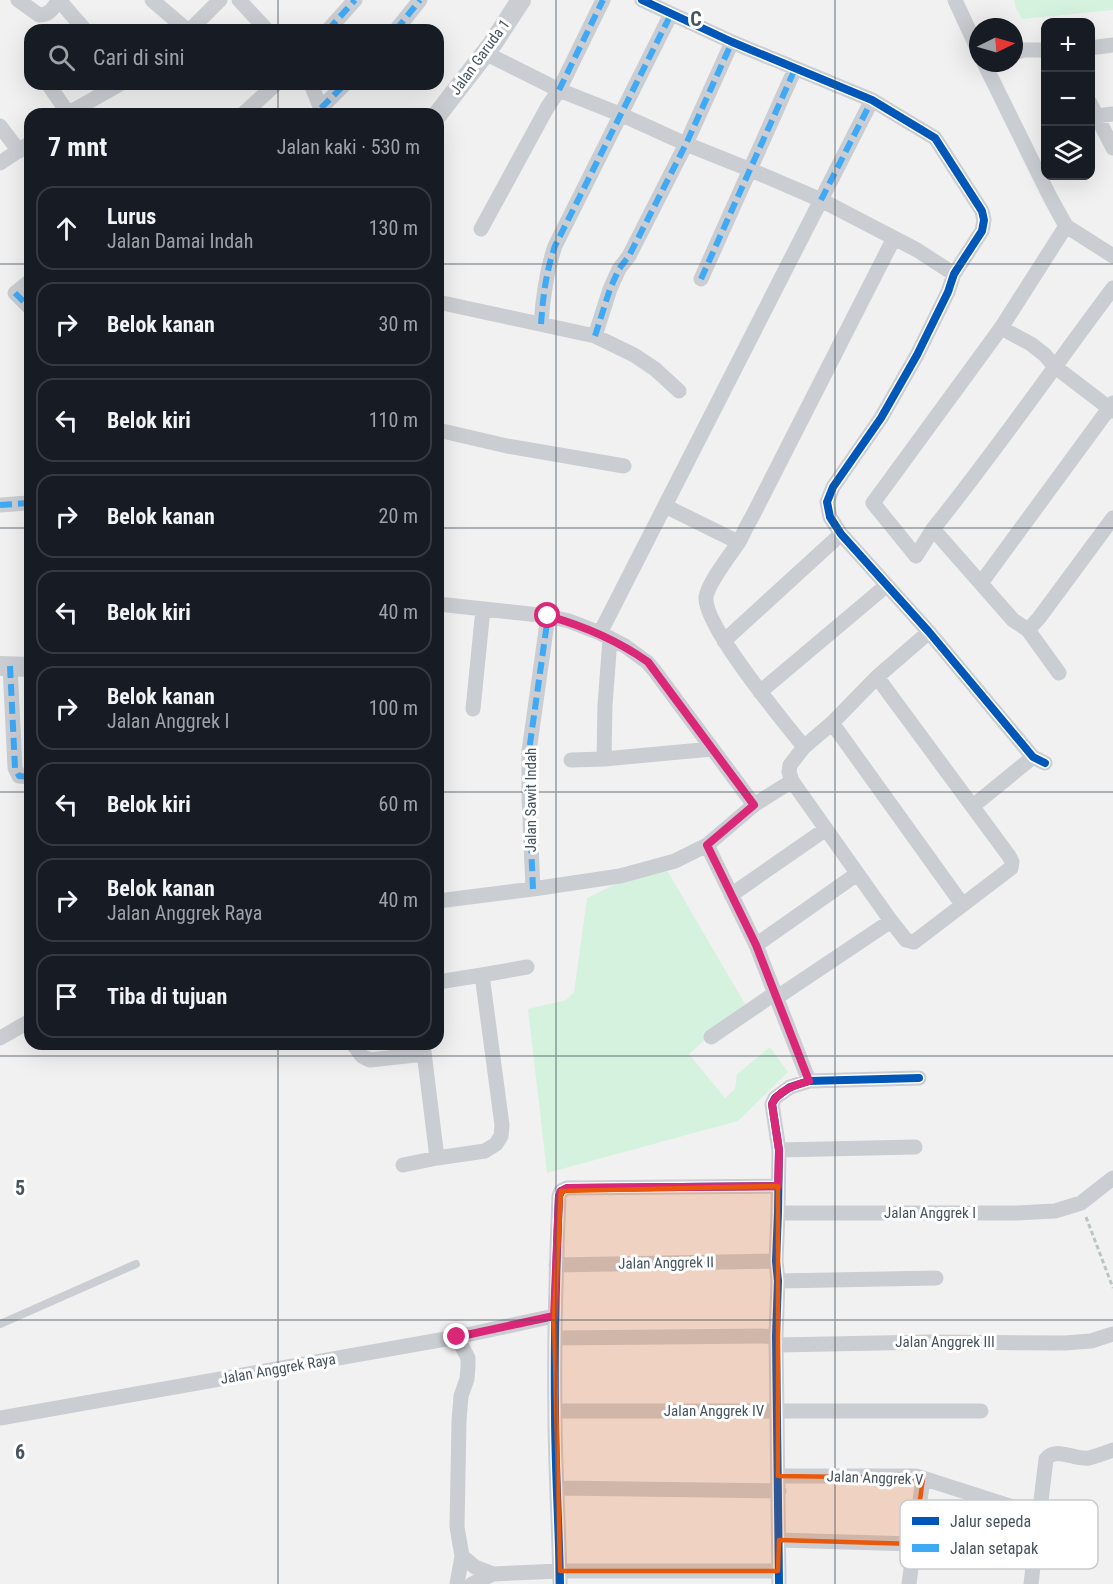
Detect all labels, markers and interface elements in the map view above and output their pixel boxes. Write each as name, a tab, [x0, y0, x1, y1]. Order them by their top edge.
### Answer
text: C	[690, 7, 702, 31]
street label: Jalan Garuda 1	[447, 16, 513, 98]
north arrow	[969, 18, 1023, 72]
map controls	[1041, 18, 1095, 180]
button: +	[1041, 18, 1095, 72]
search box	[24, 24, 444, 90]
icon: search	[45, 41, 78, 74]
text: Cari di sini	[93, 45, 185, 70]
button: −	[1041, 72, 1095, 126]
button: layers	[1041, 126, 1095, 180]
text: 7 mnt	[48, 132, 107, 162]
text: Jalan kaki · 530 m	[277, 135, 420, 159]
text: Lurus	[107, 204, 156, 229]
icon: ahead	[50, 212, 83, 245]
text: 130 m	[369, 216, 418, 240]
text: Jalan Damai Indah	[107, 229, 253, 253]
icon: right	[50, 308, 83, 341]
text: Belok kanan	[107, 312, 215, 337]
text: 30 m	[379, 312, 418, 336]
icon: left	[50, 404, 83, 437]
text: Belok kiri	[107, 408, 191, 433]
text: 110 m	[369, 408, 418, 432]
icon: right	[50, 500, 83, 533]
text: Belok kanan	[107, 504, 215, 529]
text: 20 m	[379, 504, 418, 528]
icon: left	[50, 596, 83, 629]
text: Belok kiri	[107, 600, 191, 625]
text: 40 m	[379, 600, 418, 624]
route start	[534, 602, 560, 628]
text: Belok kanan	[107, 684, 215, 709]
icon: right	[50, 692, 83, 725]
text: 100 m	[369, 696, 418, 720]
text: Jalan Anggrek I	[107, 709, 230, 733]
street label: Jalan Sawit Indah	[522, 748, 540, 852]
icon: left	[50, 788, 83, 821]
text: Belok kiri	[107, 792, 191, 817]
text: 60 m	[379, 792, 418, 816]
text: Belok kanan	[107, 876, 215, 901]
icon: right	[50, 884, 83, 917]
text: 40 m	[379, 888, 418, 912]
text: Jalan Anggrek Raya	[107, 901, 262, 925]
icon: arrive	[50, 980, 83, 1013]
text: Tiba di tujuan	[107, 984, 227, 1009]
text: 5	[15, 1176, 25, 1200]
street label: Jalan Anggrek I	[884, 1204, 976, 1222]
street label: Jalan Anggrek II	[618, 1253, 714, 1273]
route end	[443, 1323, 469, 1349]
street label: Jalan Anggrek III	[895, 1333, 995, 1351]
street label: Jalan Anggrek Raya	[219, 1350, 337, 1388]
street label: Jalan Anggrek IV	[664, 1402, 765, 1420]
text: 6	[15, 1440, 25, 1464]
street label: Jalan Anggrek V	[826, 1467, 924, 1489]
legend	[900, 1500, 1098, 1569]
text: Jalur sepeda	[950, 1512, 1031, 1531]
text: Jalan setapak	[950, 1539, 1039, 1558]

